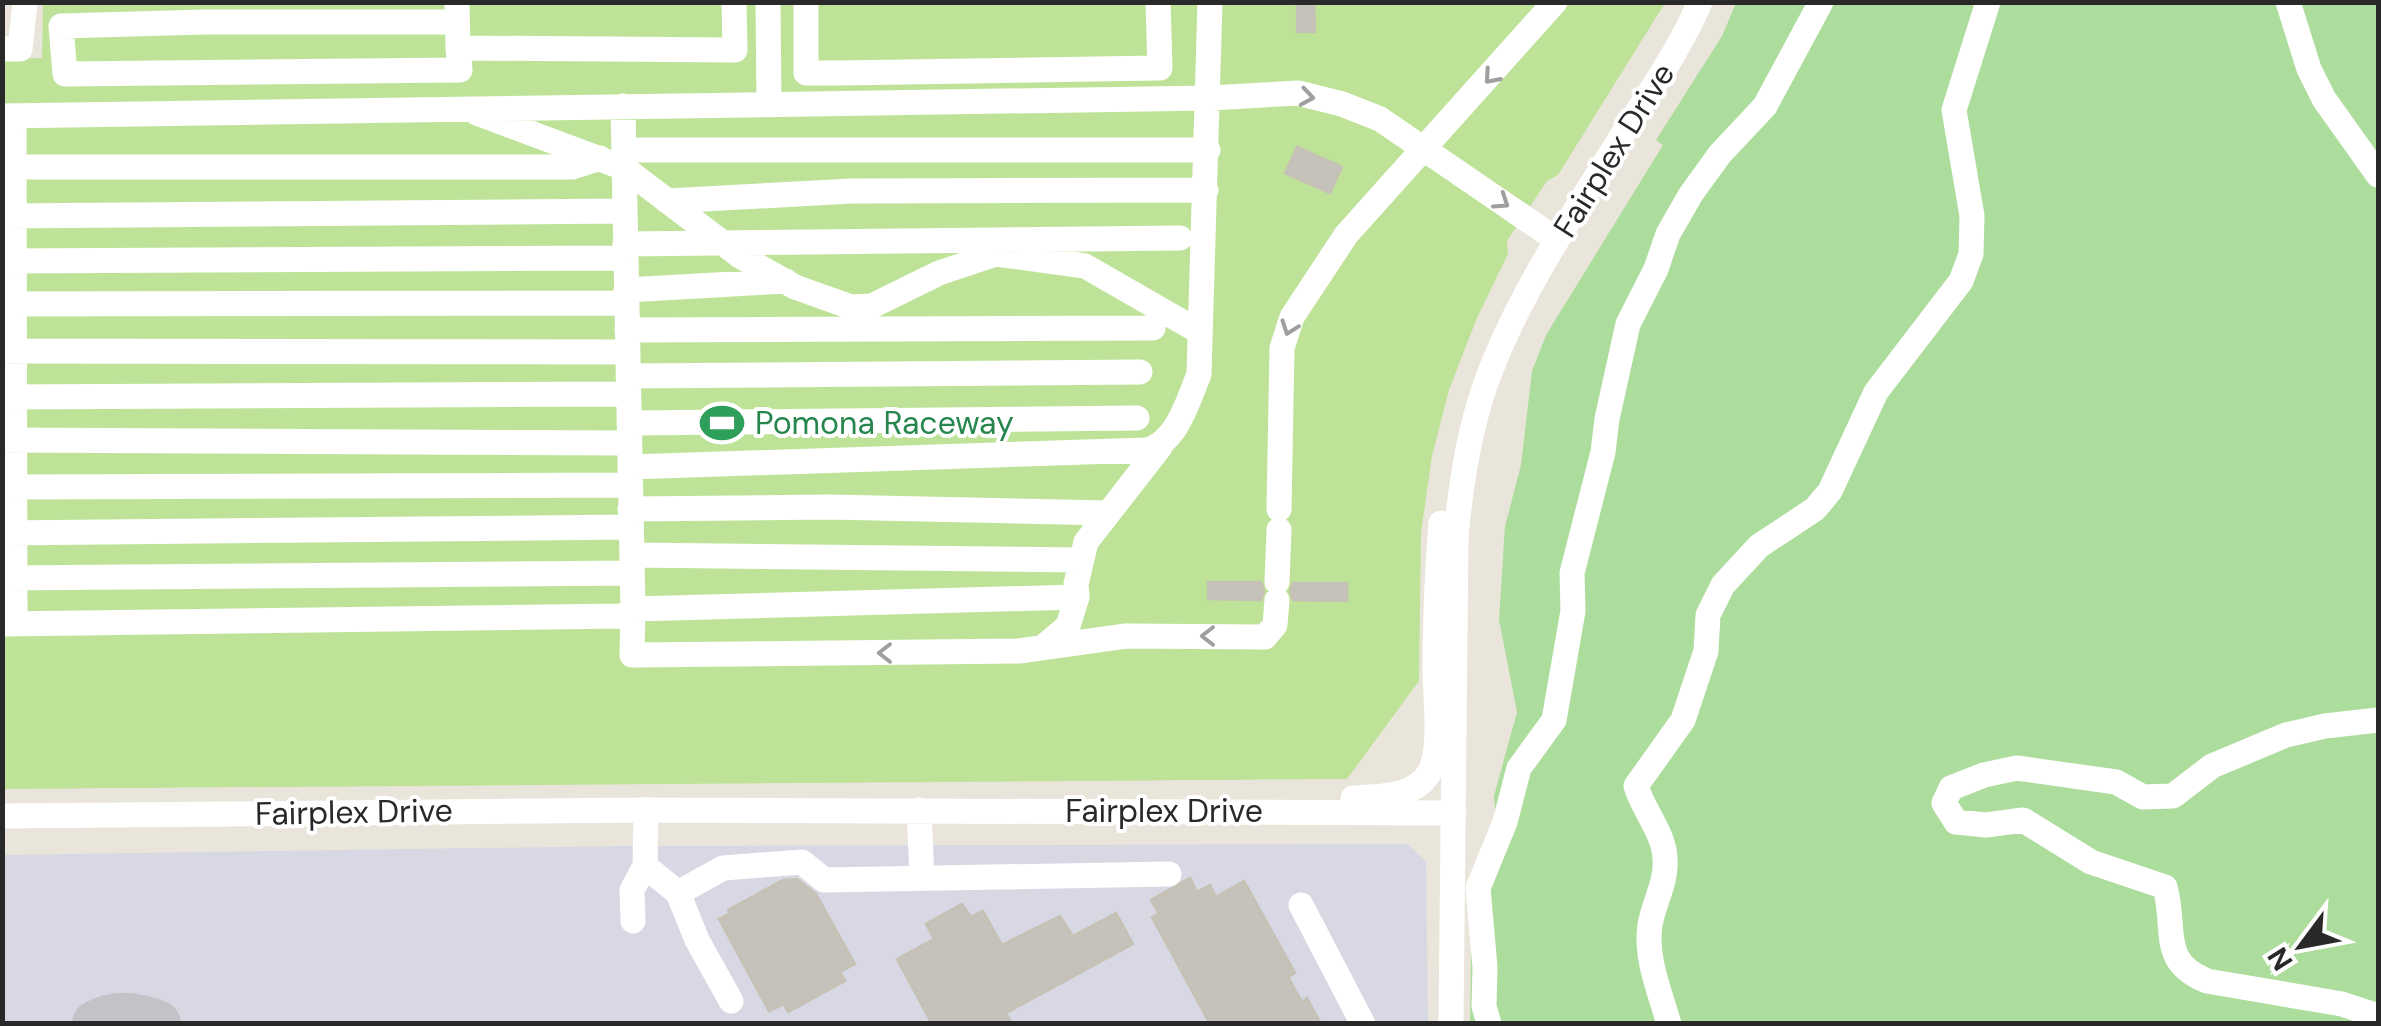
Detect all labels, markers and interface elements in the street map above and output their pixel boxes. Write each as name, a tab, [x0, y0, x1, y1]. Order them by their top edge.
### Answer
street label: Fairplex Drive	[1544, 55, 1684, 245]
one-way arrow	[1485, 65, 1503, 83]
one-way arrow	[1299, 86, 1315, 107]
one-way arrow	[1490, 190, 1509, 208]
one-way arrow	[1280, 319, 1301, 336]
sports icon: Pomona Raceway	[698, 399, 746, 447]
place label: Pomona Raceway	[755, 402, 1014, 444]
one-way arrow	[1200, 626, 1216, 647]
one-way arrow	[876, 642, 892, 664]
street label: Fairplex Drive	[255, 789, 453, 835]
street label: Fairplex Drive	[1065, 790, 1263, 832]
north arrow	[2251, 896, 2351, 996]
text: N	[2259, 941, 2301, 977]

